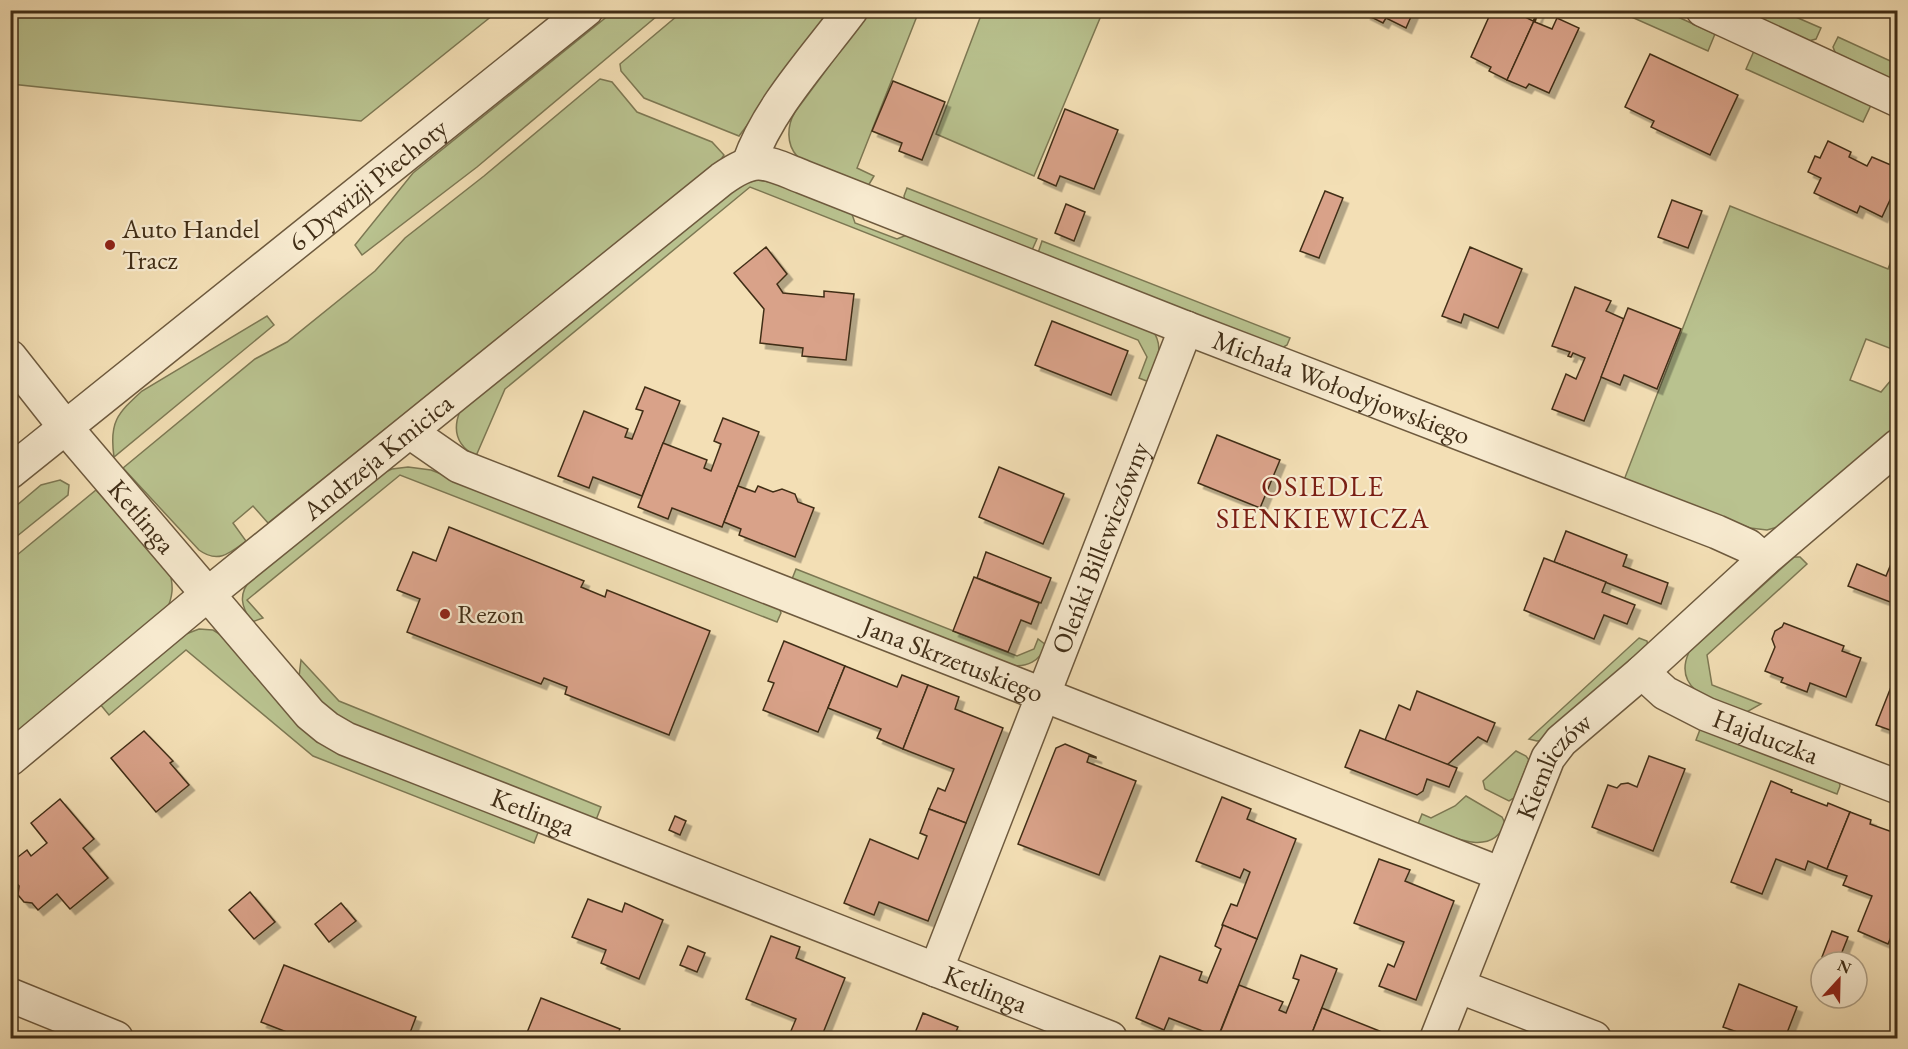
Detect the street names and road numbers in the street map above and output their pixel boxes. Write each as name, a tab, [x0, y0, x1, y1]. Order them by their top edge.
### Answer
street label: 6 Dywizji Piechoty	[281, 110, 455, 259]
street label: Michała Wołodyjowskiego	[1208, 322, 1475, 453]
street label: Andrzeja Kmicica	[294, 385, 460, 528]
street label: Oleńki Billewiczówny	[1043, 436, 1157, 659]
street label: Ketlinga	[100, 472, 184, 561]
street label: Jana Skrzetuskiego	[855, 607, 1049, 710]
street label: Hajduczka	[1708, 700, 1824, 772]
street label: Kiemliczów	[1507, 704, 1599, 825]
street label: Ketlinga	[486, 779, 580, 844]
street label: Ketlinga	[939, 957, 1033, 1021]

